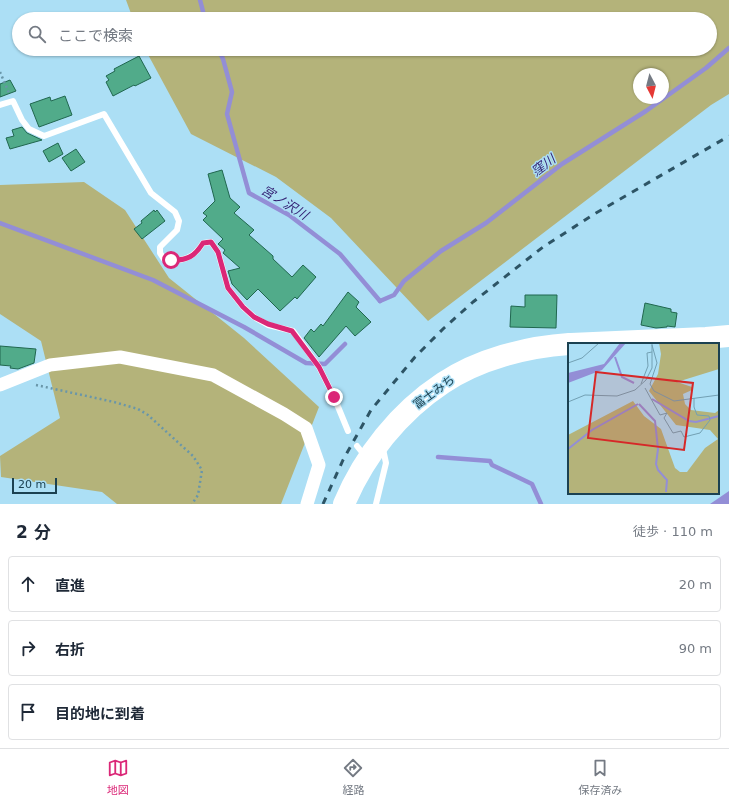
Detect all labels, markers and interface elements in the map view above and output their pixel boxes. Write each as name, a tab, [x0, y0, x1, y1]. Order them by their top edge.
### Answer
search box	[12, 12, 717, 56]
icon: search	[26, 23, 48, 45]
text: ここで検索	[58, 27, 133, 45]
north arrow	[633, 68, 669, 104]
water label: 窪川	[528, 150, 560, 179]
water label: 宮ノ沢川	[259, 182, 312, 224]
route start	[162, 251, 180, 269]
inset map	[568, 343, 719, 494]
street label: 富士みち	[410, 372, 458, 412]
route end	[325, 388, 343, 406]
scale bar	[12, 476, 57, 495]
text: 20 m	[18, 478, 46, 491]
text: 2 分	[16, 522, 51, 542]
text: 徒歩 · 110 m	[633, 524, 713, 539]
icon: ahead	[17, 573, 39, 595]
text: 直進	[55, 577, 85, 595]
text: 20 m	[679, 577, 712, 592]
icon: right	[17, 637, 39, 659]
text: 右折	[55, 641, 85, 659]
text: 90 m	[679, 641, 712, 656]
icon: arrive	[17, 701, 39, 723]
text: 目的地に到着	[55, 705, 145, 723]
tab: 地図	[107, 757, 129, 797]
tab: 経路	[342, 757, 364, 797]
tab: 保存済み	[578, 757, 622, 797]

